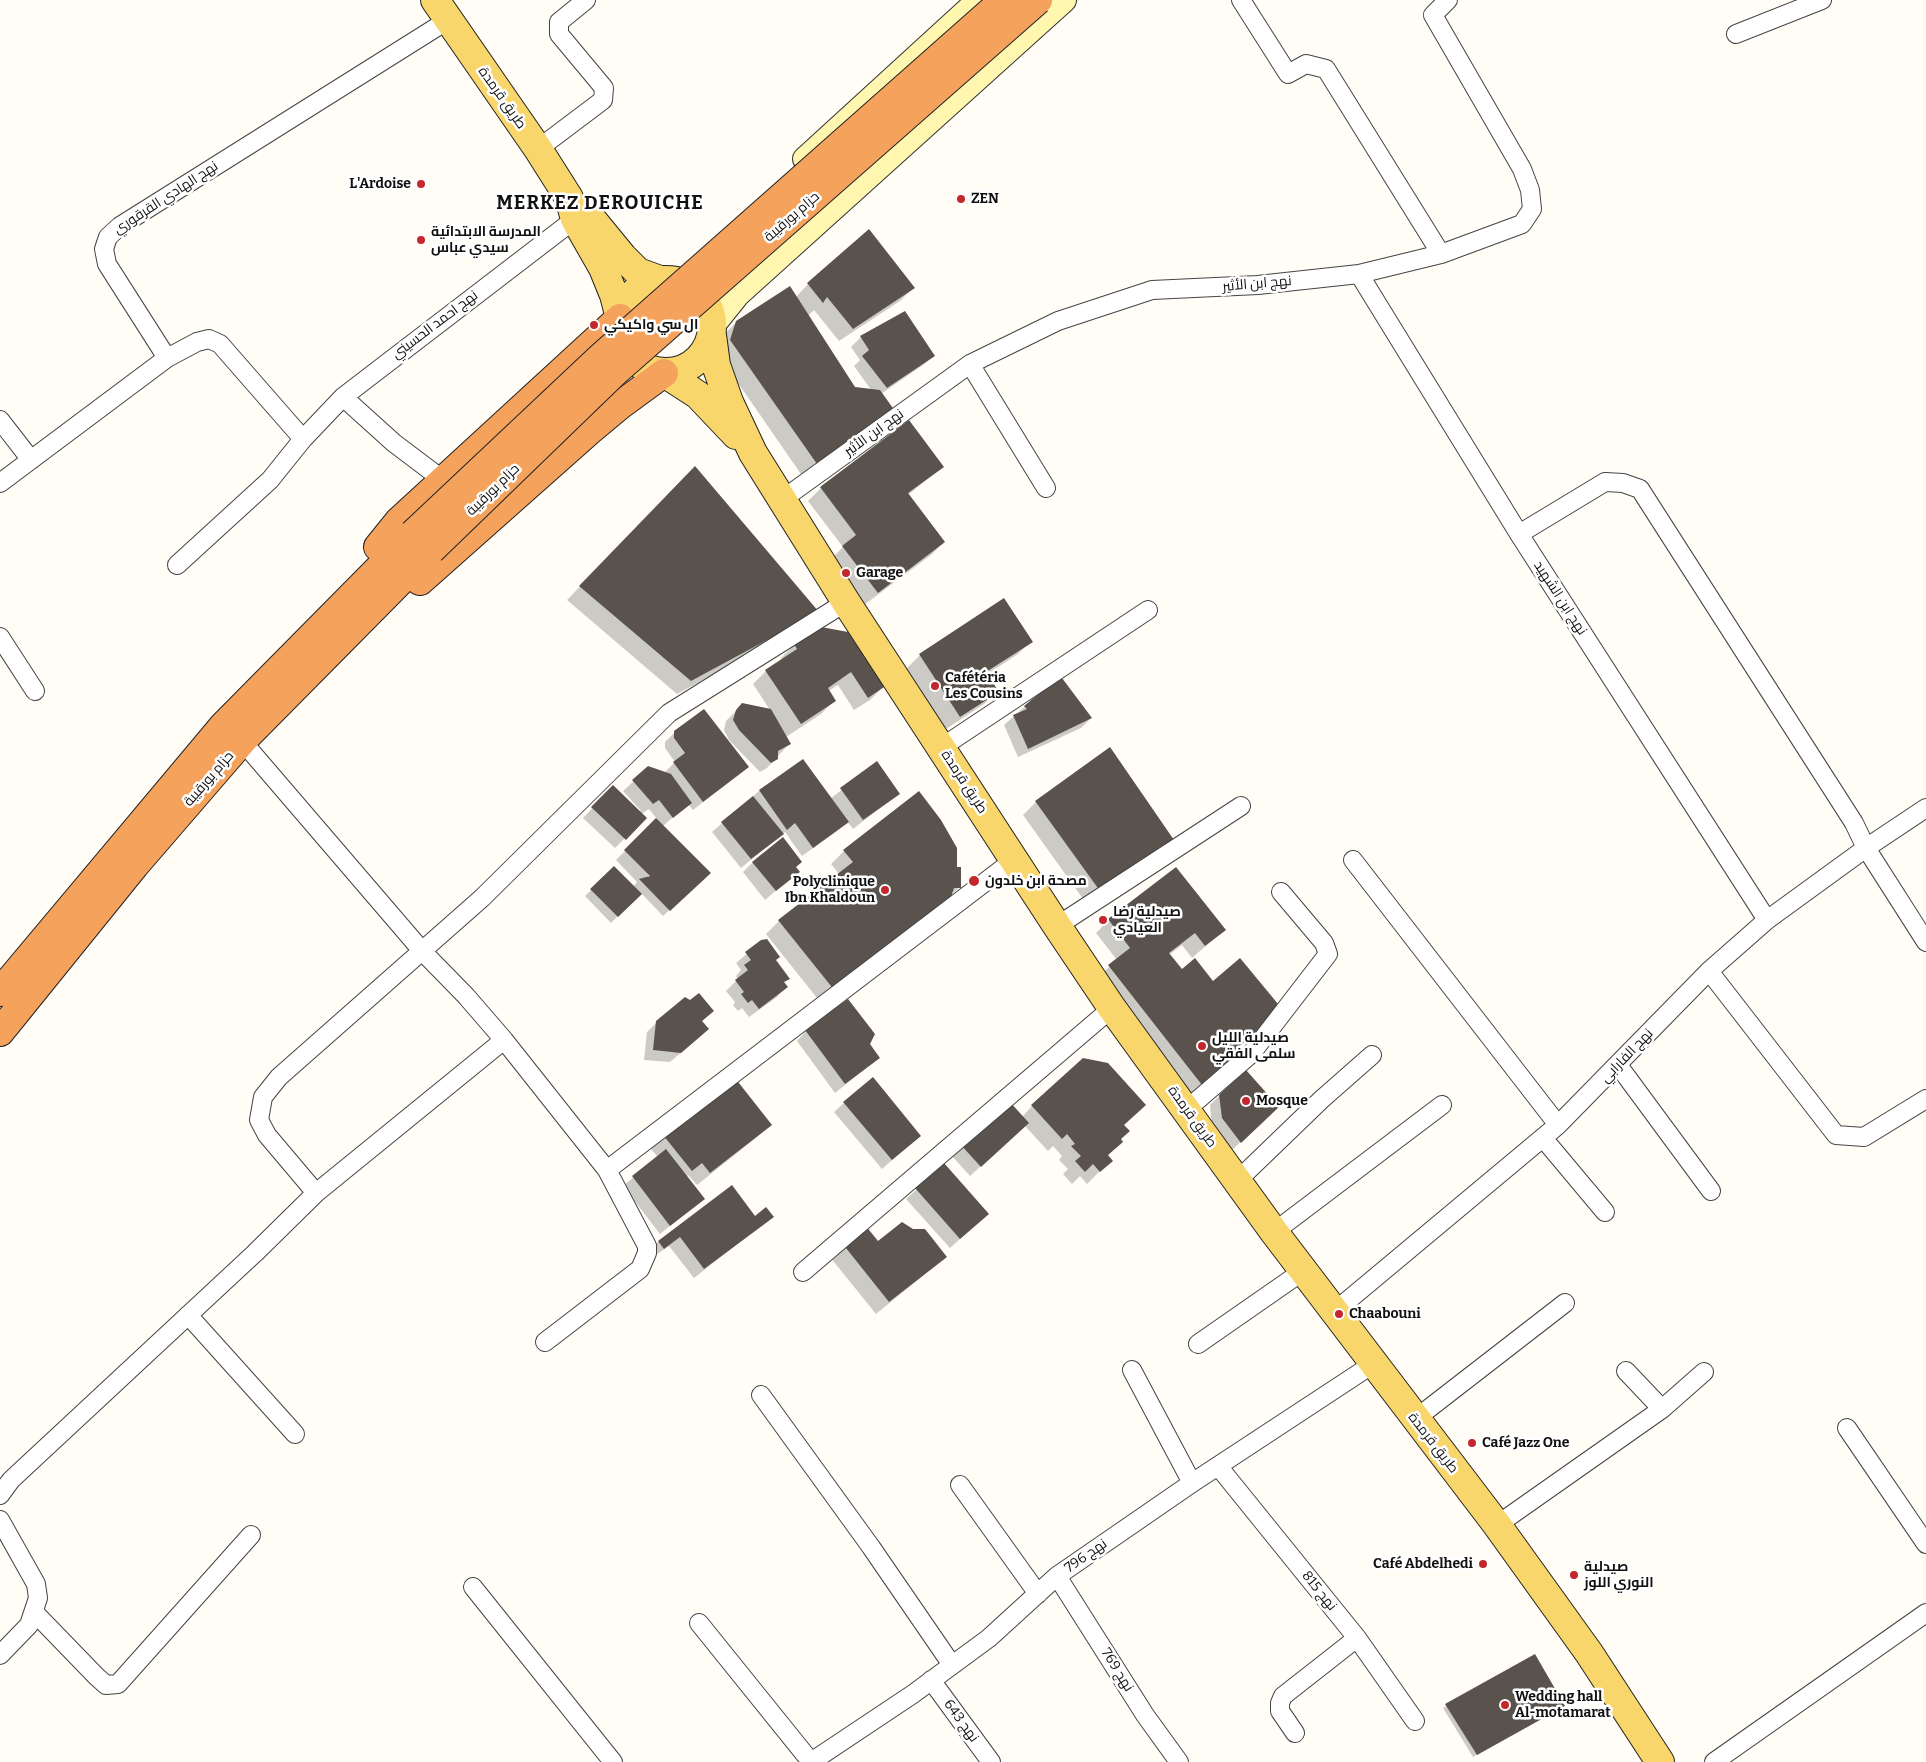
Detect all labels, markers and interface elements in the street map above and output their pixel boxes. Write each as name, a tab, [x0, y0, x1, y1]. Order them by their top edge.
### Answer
street label: طريق قرمدة	[474, 64, 530, 132]
street label: نهج الهادي القرقوري	[111, 158, 221, 238]
place label: L'Ardoise	[349, 176, 411, 192]
marker: L'Ardoise	[415, 178, 427, 190]
street label: حزام بورقيبة	[761, 188, 823, 246]
place label: ZEN	[971, 191, 999, 207]
district label: MERKEZ DEROUICHE	[494, 193, 706, 215]
marker: ZEN	[955, 193, 967, 205]
place label: المدرسة الابتدائية سيدي عباس	[431, 224, 541, 256]
marker: المدرسة الابتدائية سيدي عباس	[415, 234, 427, 246]
street label: نهج ابن الأثير	[1222, 273, 1292, 295]
street label: نهج احمد الحسيني	[389, 287, 481, 363]
place label: ال سي واكيكي	[604, 317, 698, 333]
marker: ال سي واكيكي	[588, 319, 600, 331]
street label: نهج ابن الأثير	[841, 406, 907, 460]
street label: حزام بورقيبة	[463, 460, 523, 520]
street label: نهج ابن الشهيد	[1530, 558, 1590, 638]
place label: Garage	[856, 565, 903, 581]
marker: Garage	[840, 567, 852, 579]
place label: Cafétéria Les Cousins	[945, 670, 1023, 702]
marker: Cafétéria Les Cousins	[929, 680, 941, 692]
street label: طريق قرمدة	[937, 747, 991, 817]
street label: حزام بورقيبة	[180, 748, 238, 810]
place label: مصحة ابن خلدون	[985, 873, 1087, 889]
place label: Polyclinique Ibn Khaldoun	[785, 874, 875, 906]
marker: مصحة ابن خلدون	[967, 874, 981, 888]
marker: Polyclinique Ibn Khaldoun	[879, 884, 891, 896]
place label: صيدلية رضا العيادي	[1113, 904, 1181, 936]
marker: صيدلية رضا العيادي	[1097, 914, 1109, 926]
street label: نهج الفارابي	[1597, 1025, 1657, 1087]
place label: صيدلية الليل سلمى الفقي	[1212, 1030, 1296, 1062]
marker: صيدلية الليل سلمى الفقي	[1196, 1040, 1208, 1052]
street label: طريق قرمدة	[1164, 1083, 1220, 1151]
place label: Mosque	[1256, 1093, 1308, 1109]
marker: Mosque	[1240, 1095, 1252, 1107]
place label: Chaabouni	[1349, 1306, 1421, 1322]
marker: Chaabouni	[1333, 1308, 1345, 1320]
street label: طريق قرمدة	[1404, 1409, 1462, 1477]
place label: Café Jazz One	[1482, 1435, 1570, 1451]
marker: Café Jazz One	[1466, 1437, 1478, 1449]
street label: نهج 796	[1062, 1535, 1110, 1577]
place label: Café Abdelhedi	[1373, 1556, 1473, 1572]
marker: Café Abdelhedi	[1477, 1558, 1489, 1570]
place label: صيدلية النوري اللوز	[1584, 1559, 1654, 1591]
street label: نهج 815	[1298, 1568, 1340, 1614]
marker: صيدلية النوري اللوز	[1568, 1569, 1580, 1581]
street label: نهج 769	[1097, 1645, 1137, 1695]
place label: Wedding hall Al-motamarat	[1515, 1689, 1611, 1721]
street label: نهج 643	[940, 1696, 982, 1746]
marker: Wedding hall Al-motamarat	[1499, 1699, 1511, 1711]

